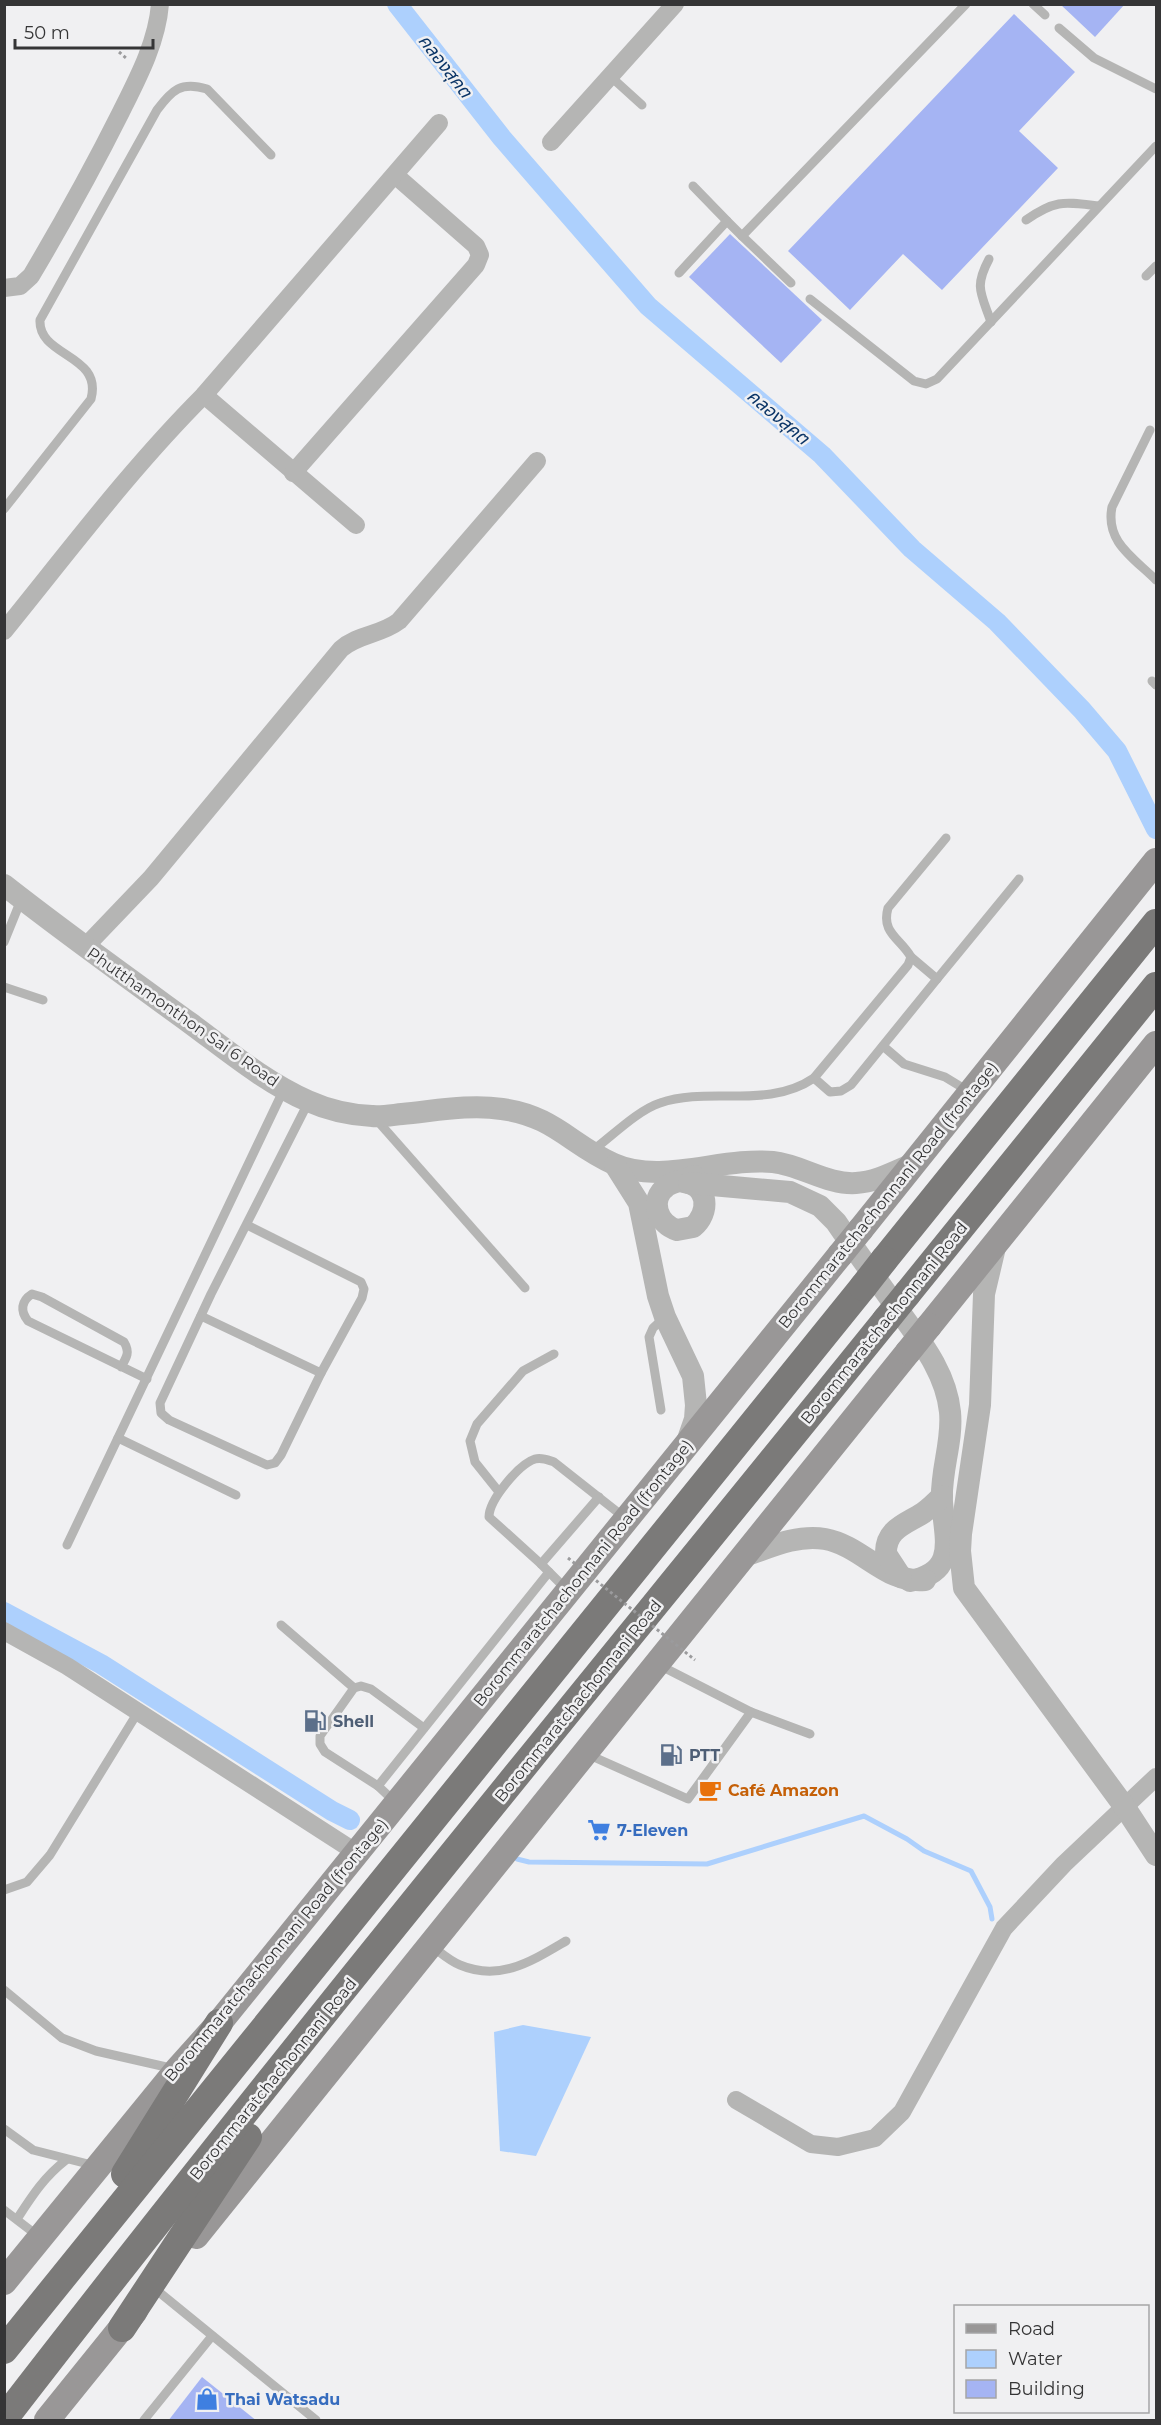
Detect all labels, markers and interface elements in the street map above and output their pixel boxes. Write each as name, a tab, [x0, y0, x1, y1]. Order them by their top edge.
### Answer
scale bar	[15, 12, 153, 50]
text: 50 m	[24, 22, 70, 44]
water label: คลองสุคต	[414, 30, 477, 103]
water label: คลองสุคต	[743, 385, 815, 450]
street label: Phutthamonthon Sai 6 Road	[83, 943, 283, 1091]
street label: Borommaratchachonnani Road (frontage)	[774, 1058, 1002, 1332]
street label: Borommaratchachonnani Road	[797, 1218, 971, 1428]
street label: Borommaratchachonnani Road (frontage)	[469, 1436, 697, 1710]
street label: Borommaratchachonnani Road	[491, 1596, 665, 1806]
fuel station icon: Shell	[302, 1708, 328, 1734]
place label: Shell	[333, 1712, 374, 1731]
fuel station icon: PTT	[658, 1742, 684, 1768]
place label: PTT	[689, 1746, 720, 1765]
cafe icon: Café Amazon	[697, 1777, 723, 1803]
place label: Café Amazon	[728, 1781, 839, 1800]
street label: Borommaratchachonnani Road (frontage)	[160, 1814, 392, 2086]
supermarket icon: 7-Eleven	[586, 1817, 612, 1843]
place label: 7-Eleven	[617, 1821, 688, 1840]
street label: Borommaratchachonnani Road	[186, 1974, 360, 2184]
legend	[954, 2305, 1149, 2413]
text: Road	[1008, 2318, 1055, 2340]
text: Water	[1008, 2348, 1063, 2370]
text: Building	[1008, 2378, 1085, 2400]
shop icon: Thai Watsadu	[194, 2386, 220, 2412]
place label: Thai Watsadu	[225, 2390, 340, 2409]

